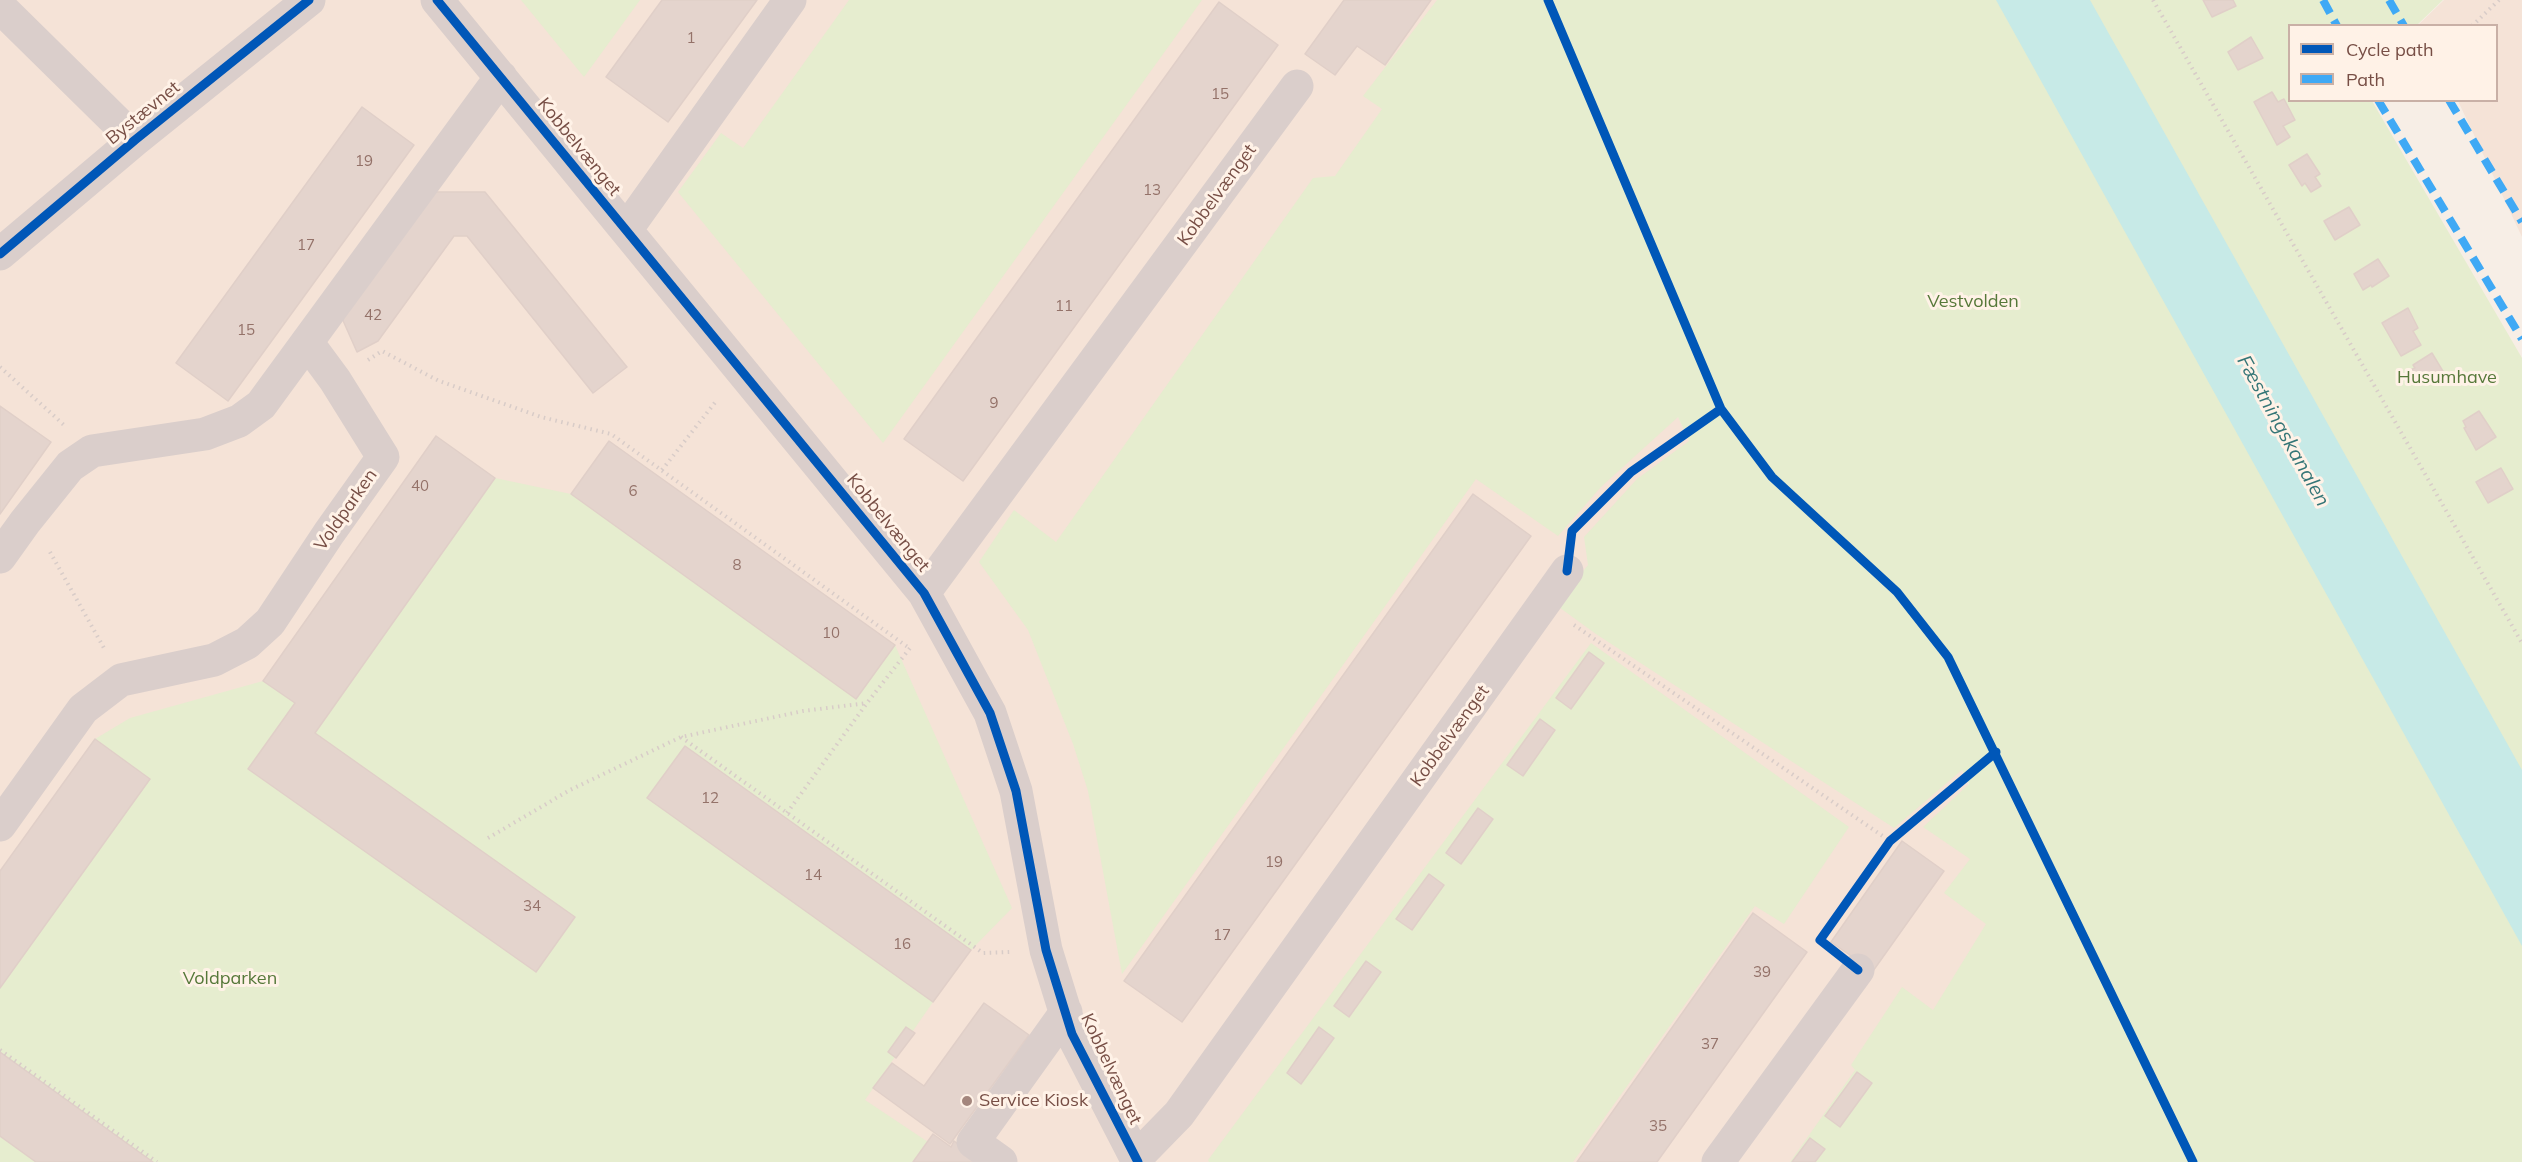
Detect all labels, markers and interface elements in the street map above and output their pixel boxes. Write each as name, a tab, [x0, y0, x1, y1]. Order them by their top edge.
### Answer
legend	[2288, 24, 2498, 102]
house number: 1	[687, 29, 695, 47]
text: Cycle path	[2346, 38, 2433, 61]
text: Path	[2346, 68, 2385, 91]
street label: Bystævnet	[102, 77, 184, 149]
house number: 15	[1211, 85, 1229, 103]
street label: Kobbelvænget	[533, 94, 625, 200]
street label: Kobbelvænget	[1173, 140, 1261, 250]
house number: 19	[355, 152, 373, 170]
house number: 13	[1143, 181, 1161, 199]
house number: 17	[297, 236, 315, 254]
park label: Vestvolden	[1927, 291, 2019, 313]
house number: 11	[1055, 297, 1073, 315]
house number: 42	[364, 306, 382, 324]
house number: 15	[237, 321, 255, 339]
water label: Fæstningskanalen	[2232, 351, 2334, 511]
park label: Husumhave	[2397, 367, 2497, 389]
house number: 9	[990, 394, 998, 412]
street label: Voldparken	[310, 465, 382, 555]
street label: Kobbelvænget	[842, 470, 934, 576]
house number: 40	[411, 477, 429, 495]
house number: 6	[629, 482, 637, 500]
house number: 8	[733, 556, 741, 574]
house number: 10	[822, 624, 840, 642]
street label: Kobbelvænget	[1406, 681, 1494, 791]
house number: 12	[701, 789, 719, 807]
house number: 19	[1265, 853, 1283, 871]
house number: 14	[804, 866, 822, 884]
house number: 34	[523, 897, 541, 915]
house number: 17	[1213, 926, 1231, 944]
house number: 16	[893, 935, 911, 953]
house number: 39	[1753, 963, 1771, 981]
park label: Voldparken	[183, 968, 277, 990]
street label: Kobbelvænget	[1076, 1010, 1146, 1128]
house number: 37	[1701, 1035, 1719, 1053]
place label: Service Kiosk	[979, 1090, 1088, 1112]
marker: Service Kiosk	[960, 1094, 974, 1108]
house number: 35	[1649, 1117, 1667, 1135]

